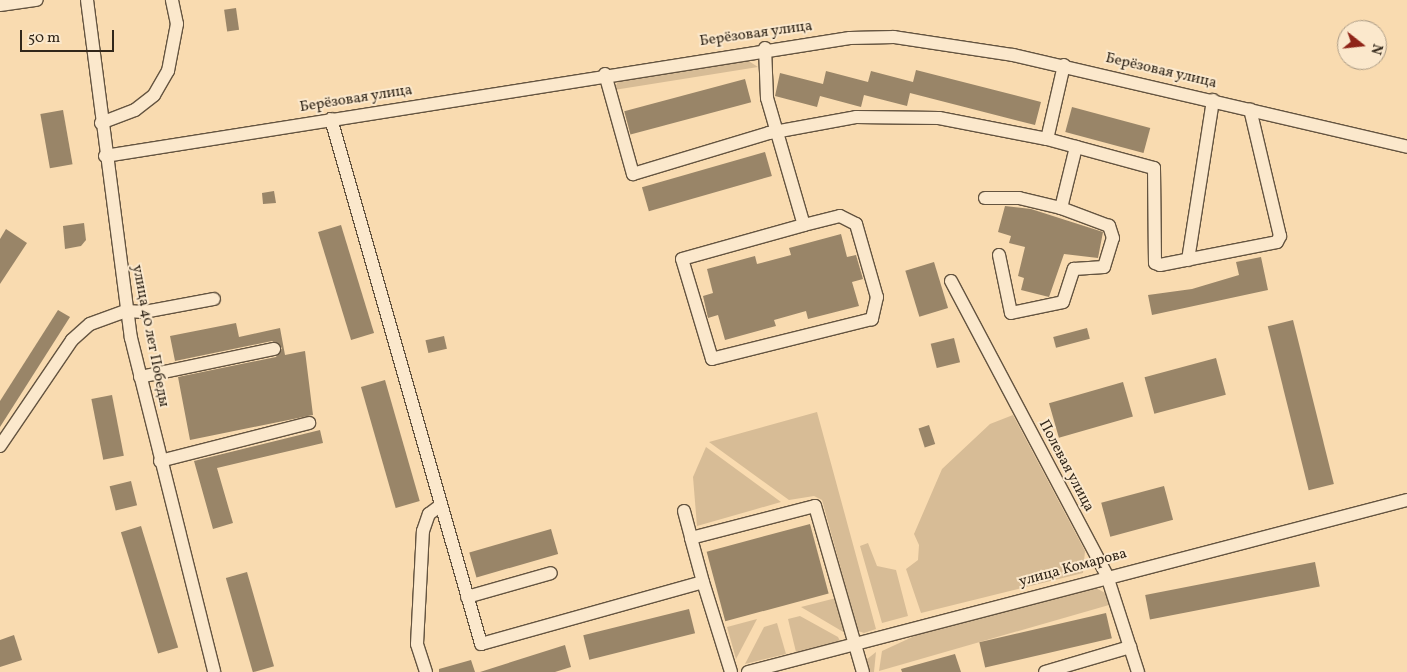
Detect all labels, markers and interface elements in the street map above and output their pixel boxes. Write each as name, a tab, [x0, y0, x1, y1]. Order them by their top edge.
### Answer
street label: Берёзовая улица	[698, 17, 814, 51]
scale bar	[22, 20, 116, 52]
north arrow	[1337, 20, 1387, 70]
text: 50 m	[28, 28, 60, 49]
text: N	[1365, 41, 1386, 56]
street label: Берёзовая улица	[1103, 49, 1219, 93]
street label: Берёзовая улица	[298, 81, 414, 117]
street label: улица 40 лет Победы	[127, 263, 173, 409]
street label: Полевая улица	[1034, 417, 1098, 515]
street label: улица Комарова	[1017, 545, 1129, 591]

